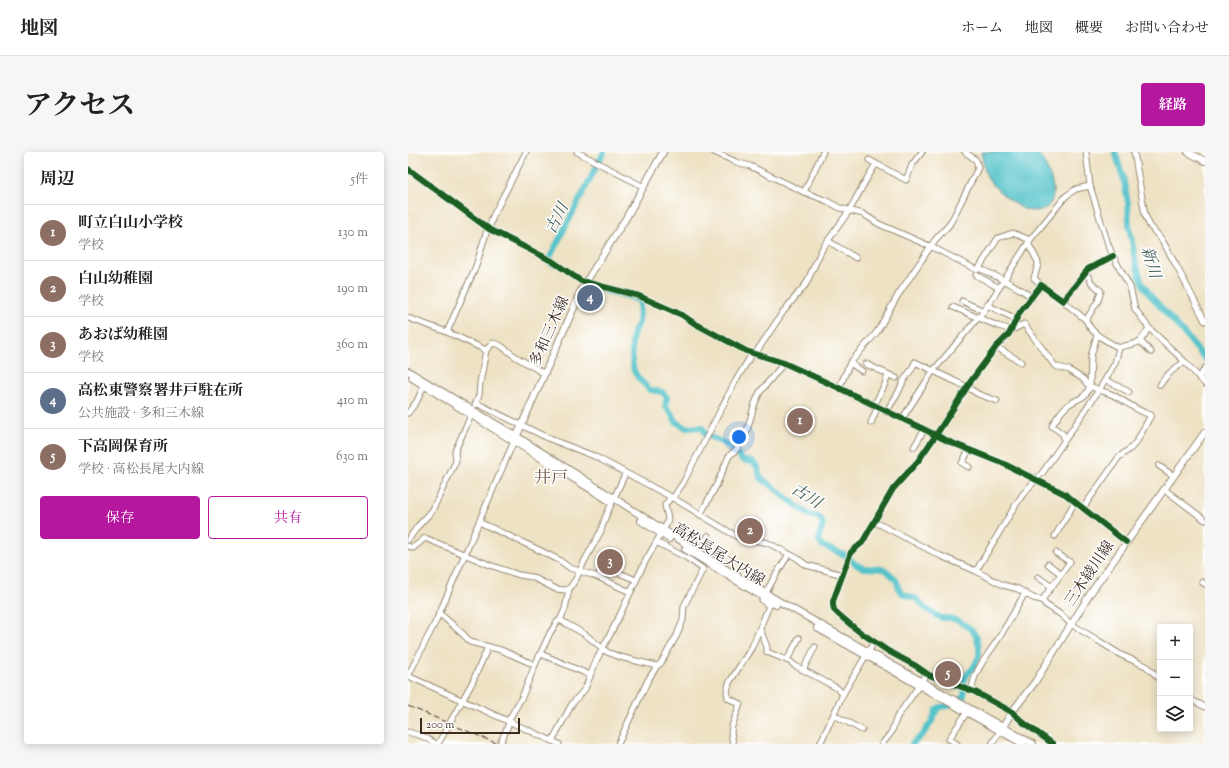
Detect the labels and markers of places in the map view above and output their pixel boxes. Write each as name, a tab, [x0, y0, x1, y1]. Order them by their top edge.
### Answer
pin: 4	[577, 283, 603, 313]
pin: 1	[787, 406, 813, 436]
pin: 2	[737, 516, 763, 546]
pin: 3	[597, 547, 623, 577]
pin: 5	[935, 659, 961, 689]

